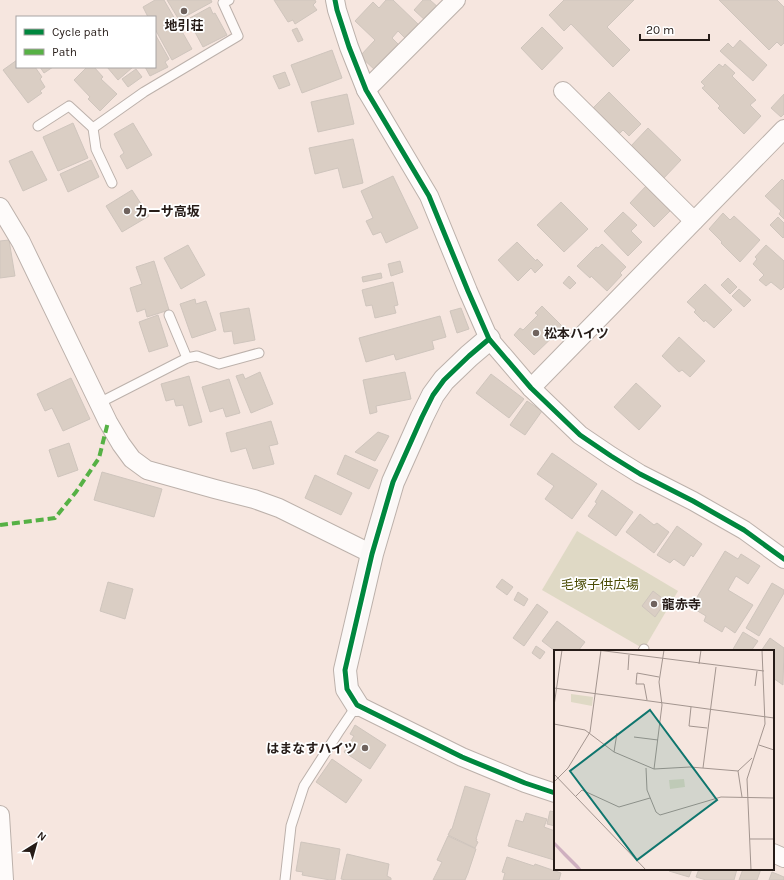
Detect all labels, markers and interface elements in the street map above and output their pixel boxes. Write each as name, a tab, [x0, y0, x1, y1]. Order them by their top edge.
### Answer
marker: 地引荘	[179, 6, 189, 16]
legend	[16, 16, 156, 68]
scale bar	[640, 16, 709, 42]
place label: 地引荘	[164, 18, 204, 33]
text: 20 m	[646, 23, 674, 37]
text: Cycle path	[52, 25, 109, 39]
text: Path	[52, 45, 77, 59]
place label: カーサ高坂	[135, 204, 200, 219]
marker: カーサ高坂	[122, 206, 132, 216]
place label: 松本ハイツ	[544, 326, 609, 341]
marker: 松本ハイツ	[531, 328, 541, 338]
park label: 毛塚子供広場	[561, 577, 639, 592]
place label: 龍赤寺	[662, 597, 701, 612]
marker: 龍赤寺	[649, 599, 659, 609]
inset map	[554, 650, 774, 870]
place label: はまなすハイツ	[266, 741, 357, 756]
marker: はまなすハイツ	[360, 743, 370, 753]
north arrow	[16, 824, 56, 864]
text: N	[35, 829, 49, 844]

